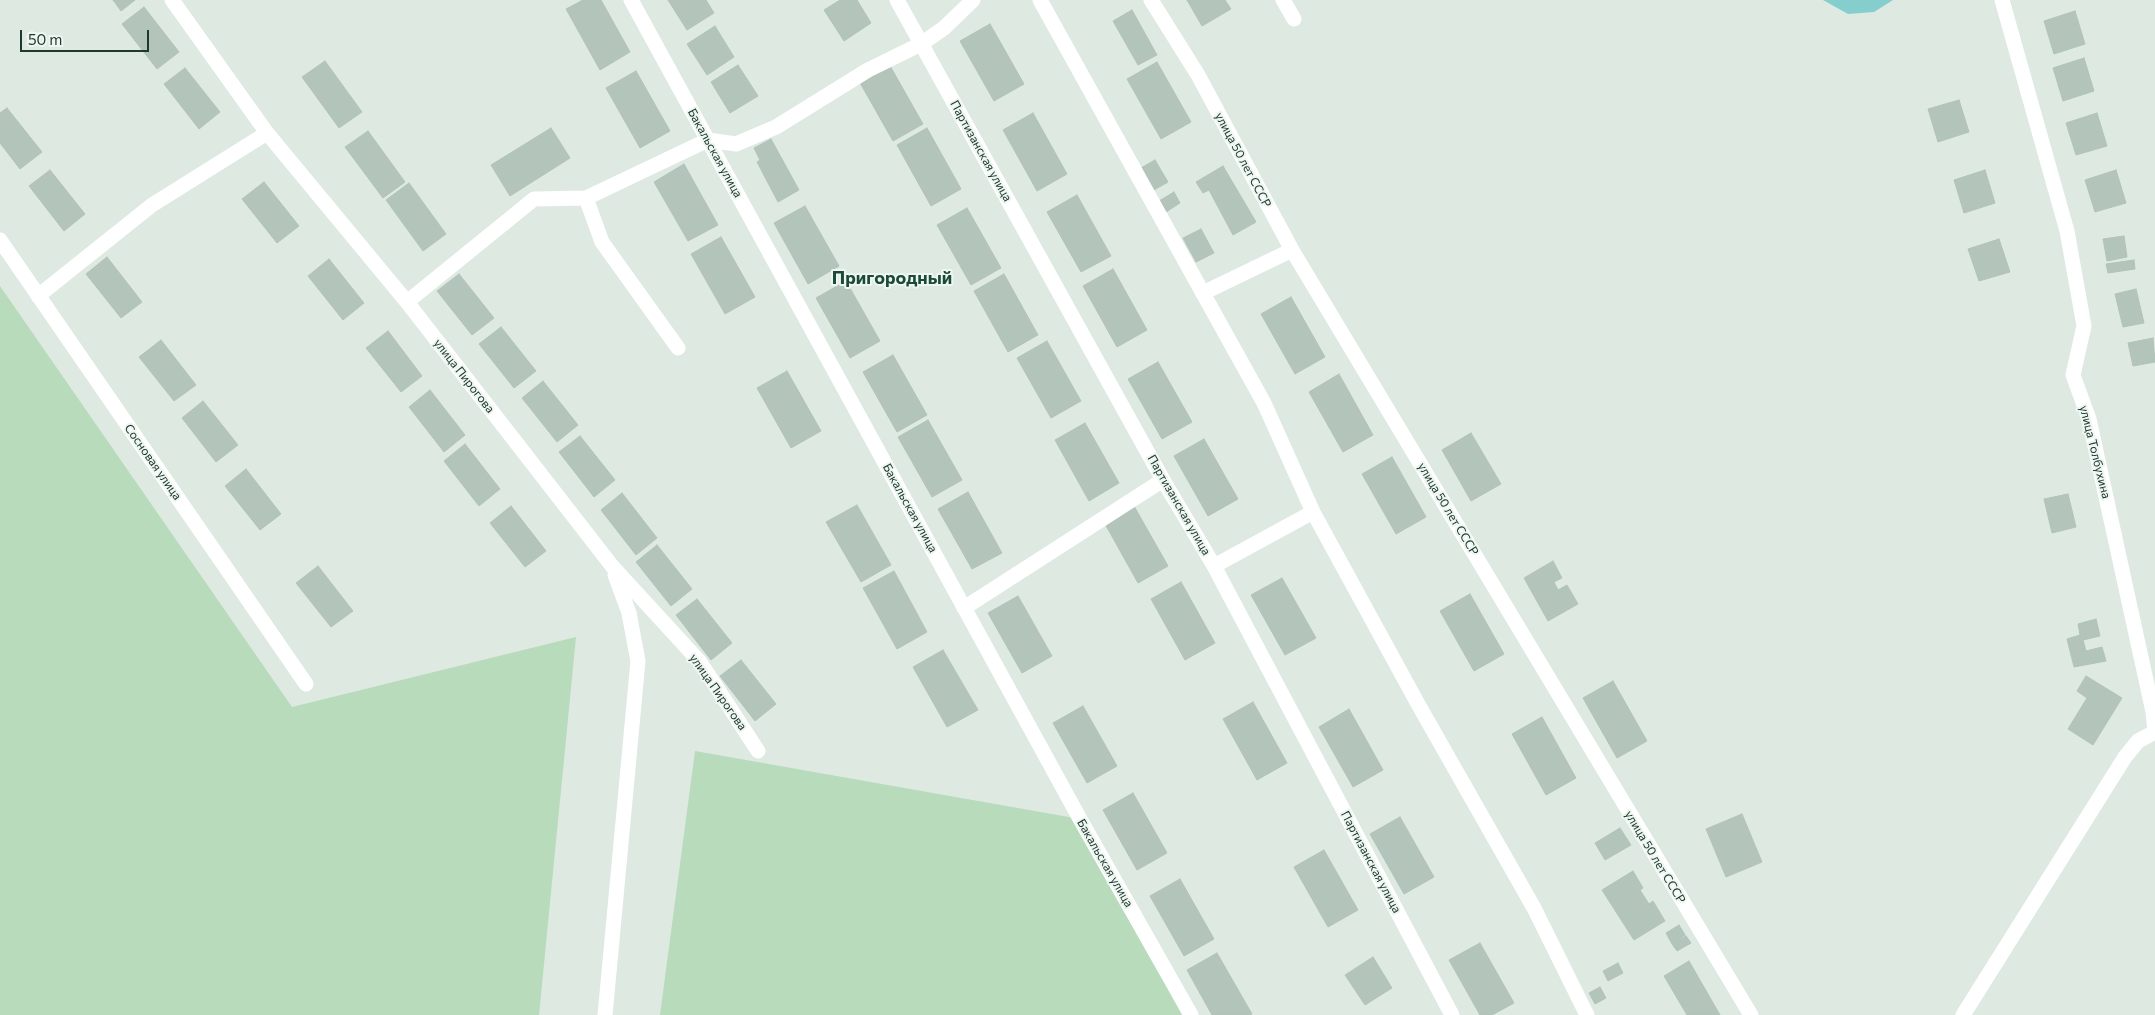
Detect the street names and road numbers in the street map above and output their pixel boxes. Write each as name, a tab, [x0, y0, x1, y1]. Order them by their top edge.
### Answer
street label: Партизанская улица	[947, 98, 1015, 204]
street label: Бакальская улица	[685, 106, 745, 200]
street label: улица 50 лет СССР	[1212, 110, 1274, 210]
street label: улица Пирогова	[431, 336, 497, 416]
street label: улица Толбухина	[2076, 404, 2114, 500]
street label: Сосновая улица	[121, 421, 185, 503]
street label: Партизанская улица	[1144, 452, 1214, 558]
street label: улица 50 лет СССР	[1415, 460, 1481, 558]
street label: Бакальская улица	[880, 461, 940, 555]
street label: улица Пирогова	[686, 651, 750, 733]
street label: улица 50 лет СССР	[1622, 808, 1688, 906]
street label: Партизанская улица	[1338, 809, 1404, 915]
street label: Бакальская улица	[1074, 816, 1136, 910]

